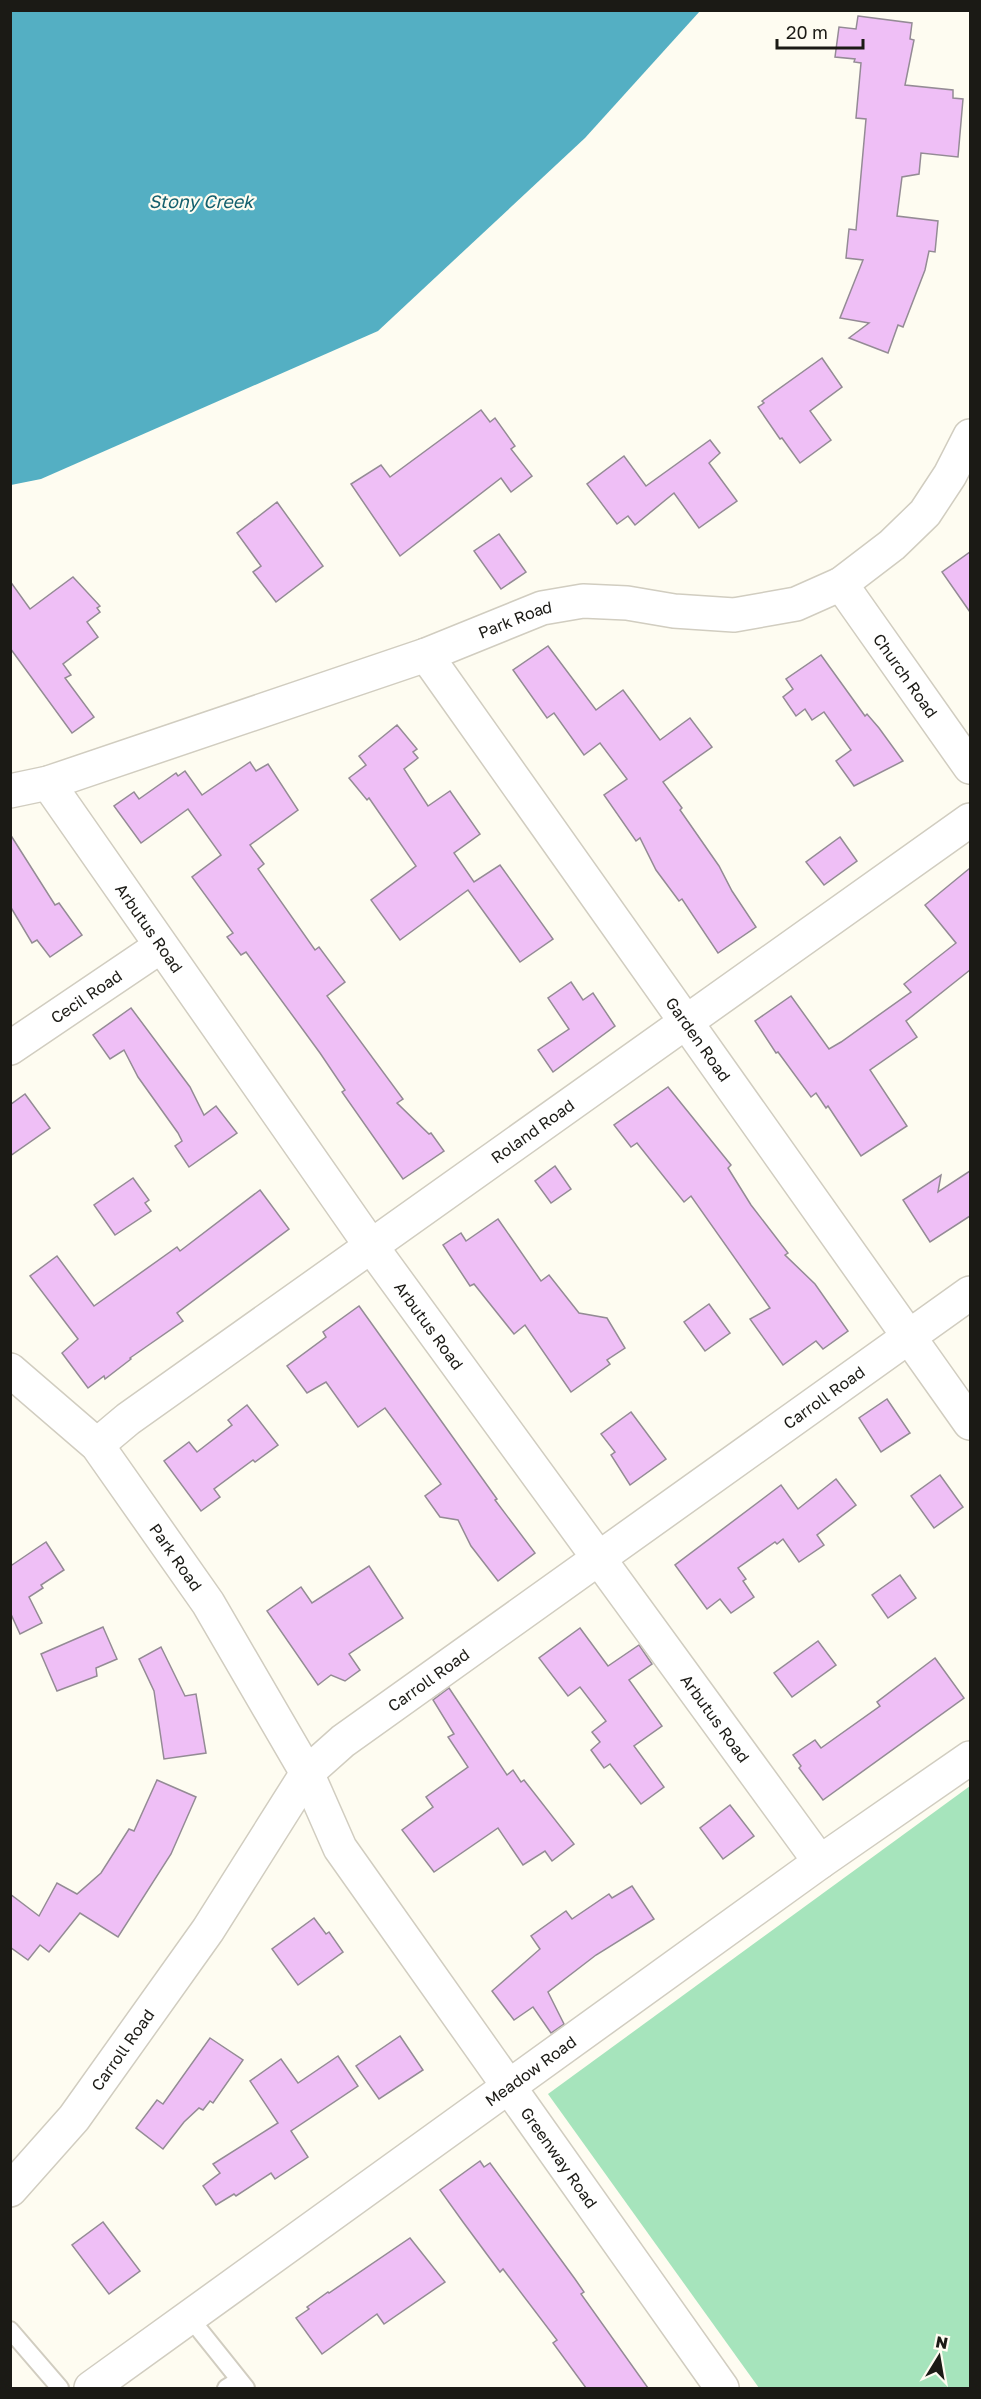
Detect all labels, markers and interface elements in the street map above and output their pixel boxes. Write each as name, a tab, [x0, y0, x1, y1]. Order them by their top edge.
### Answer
scale bar	[777, 12, 862, 50]
text: 20 m	[786, 21, 828, 43]
water label: Stony Creek	[149, 190, 255, 212]
street label: Park Road	[475, 596, 553, 643]
street label: Church Road	[869, 630, 942, 721]
street label: Arbutus Road	[111, 880, 187, 977]
street label: Cecil Road	[47, 965, 126, 1028]
street label: Garden Road	[662, 993, 735, 1085]
street label: Roland Road	[487, 1095, 578, 1168]
street label: Arbutus Road	[390, 1278, 468, 1374]
street label: Carroll Road	[779, 1362, 869, 1433]
street label: Park Road	[145, 1520, 206, 1595]
street label: Carroll Road	[384, 1644, 473, 1716]
street label: Arbutus Road	[676, 1670, 754, 1766]
street label: Carroll Road	[87, 2005, 158, 2095]
street label: Meadow Road	[481, 2031, 580, 2110]
street label: Greenway Road	[517, 2103, 602, 2212]
north arrow	[909, 2327, 969, 2387]
text: N	[934, 2331, 950, 2353]

